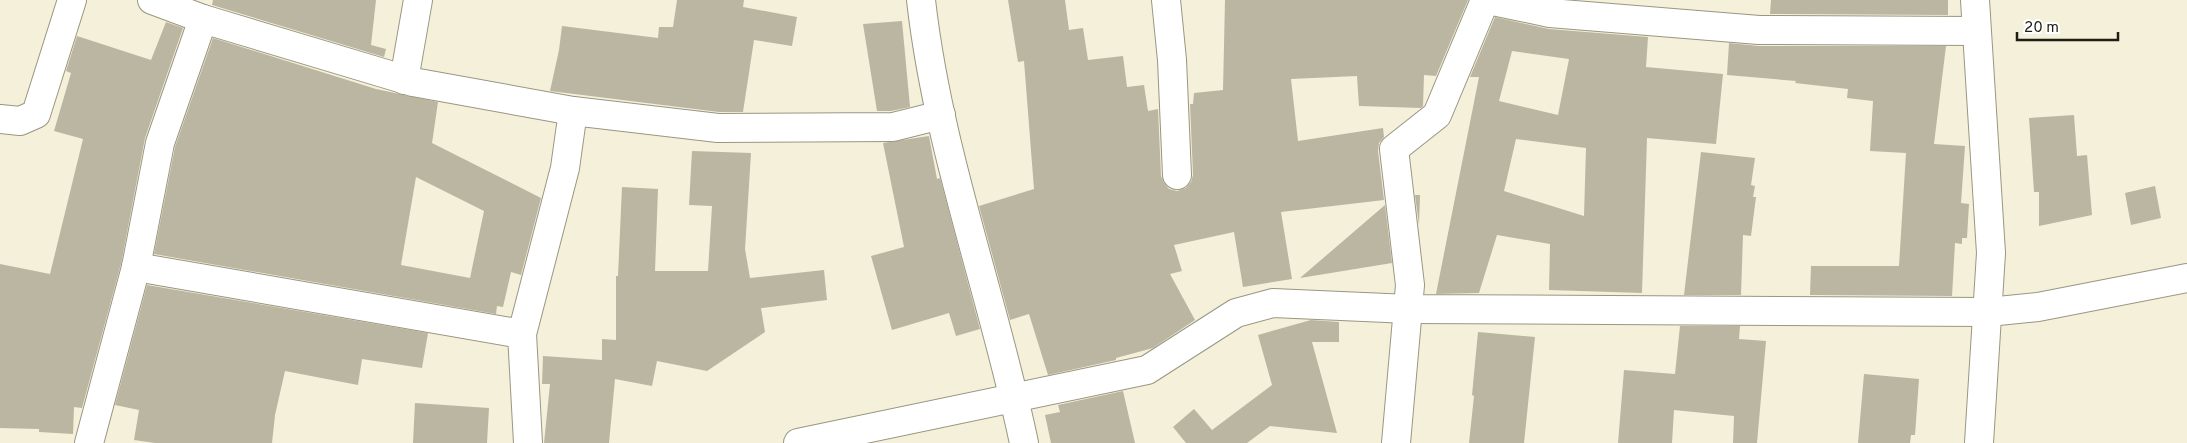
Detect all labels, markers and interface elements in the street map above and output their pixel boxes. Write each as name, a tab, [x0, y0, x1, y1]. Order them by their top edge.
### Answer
scale bar	[2017, 10, 2118, 42]
text: 20 m	[2024, 19, 2059, 38]

